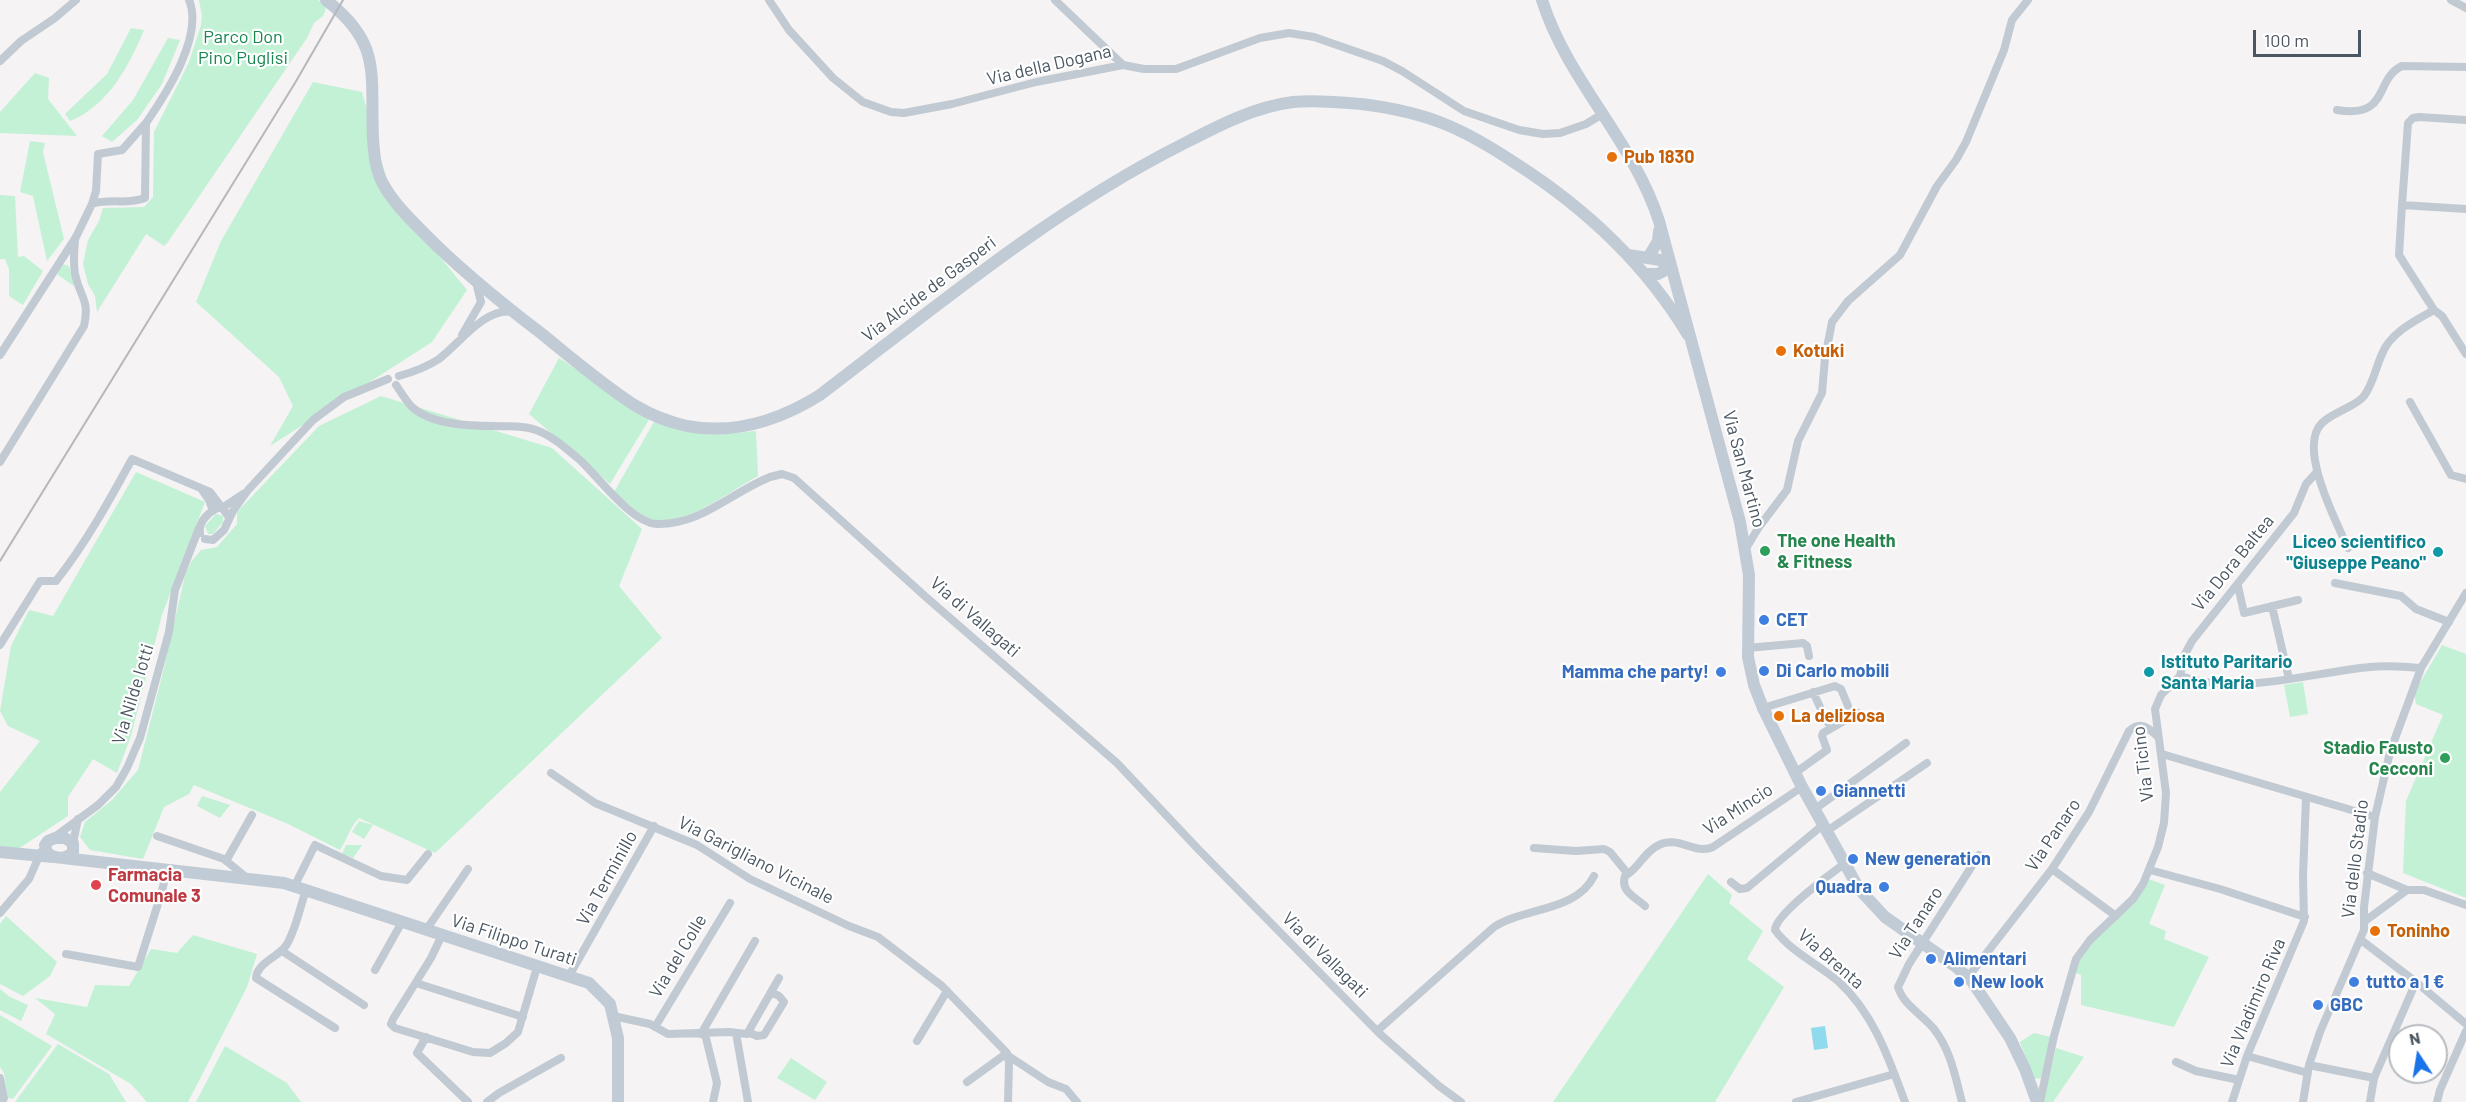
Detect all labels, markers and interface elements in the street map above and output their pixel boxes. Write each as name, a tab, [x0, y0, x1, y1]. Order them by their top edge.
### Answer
scale bar	[2256, 18, 2364, 56]
park label: Parco Don Pino Puglisi	[198, 26, 288, 68]
text: 100 m	[2264, 29, 2309, 51]
street label: Via della Dogana	[985, 40, 1113, 90]
place label: Pub 1830	[1624, 146, 1694, 168]
marker: Pub 1830	[1605, 150, 1619, 164]
street label: Via Alcide de Gasperi	[858, 232, 1000, 346]
place label: Kotuki	[1793, 340, 1844, 362]
marker: Kotuki	[1774, 344, 1788, 358]
street label: Via San Martino	[1718, 408, 1770, 530]
street label: Via Dora Baltea	[2188, 510, 2278, 616]
place label: The one Health & Fitness	[1777, 530, 1896, 572]
place label: Liceo scientifico "Giuseppe Peano"	[2286, 531, 2426, 574]
marker: The one Health & Fitness	[1758, 544, 1772, 558]
marker: Liceo scientifico "Giuseppe Peano"	[2431, 545, 2445, 559]
street label: Via di Vallagati	[926, 572, 1024, 662]
place label: CET	[1776, 609, 1808, 631]
marker: CET	[1757, 613, 1771, 627]
street label: Via Nilde Iotti	[107, 641, 159, 747]
place label: Istituto Paritario Santa Maria	[2161, 651, 2293, 694]
place label: Di Carlo mobili	[1776, 660, 1889, 682]
place label: Mamma che party!	[1562, 661, 1709, 683]
marker: Di Carlo mobili	[1757, 664, 1771, 678]
marker: Mamma che party!	[1714, 665, 1728, 679]
marker: Istituto Paritario Santa Maria	[2142, 665, 2156, 679]
place label: La deliziosa	[1791, 705, 1885, 727]
marker: La deliziosa	[1772, 709, 1786, 723]
street label: Via Ticino	[2128, 725, 2158, 803]
place label: Stadio Fausto Cecconi	[2323, 737, 2433, 780]
marker: Stadio Fausto Cecconi	[2438, 751, 2452, 765]
street label: Via Mincio	[1699, 778, 1777, 840]
place label: Giannetti	[1833, 780, 1906, 802]
marker: Giannetti	[1814, 784, 1828, 798]
street label: Via Panaro	[2021, 795, 2085, 875]
street label: Via dello Stadio	[2337, 798, 2373, 920]
street label: Via Garigliano Vicinale	[675, 811, 837, 909]
street label: Via Terminillo	[572, 827, 642, 929]
place label: New generation	[1865, 848, 1991, 870]
marker: New generation	[1846, 852, 1860, 866]
place label: Farmacia Comunale 3	[108, 864, 201, 906]
place label: Quadra	[1816, 876, 1872, 898]
marker: Farmacia Comunale 3	[89, 878, 103, 892]
marker: Quadra	[1877, 880, 1891, 894]
street label: Via Tanaro	[1885, 883, 1947, 963]
street label: Via di Vallagati	[1278, 908, 1372, 1002]
street label: Via Filippo Turati	[449, 910, 579, 970]
street label: Via del Colle	[645, 910, 711, 1002]
place label: Toninho	[2387, 920, 2450, 942]
street label: Via Brenta	[1793, 924, 1869, 994]
marker: Toninho	[2368, 924, 2382, 938]
street label: Via Vladimiro Riva	[2216, 935, 2290, 1071]
place label: Alimentari	[1943, 948, 2027, 970]
marker: Alimentari	[1924, 952, 1938, 966]
place label: New look	[1971, 971, 2044, 993]
place label: tutto a 1 €	[2366, 971, 2444, 993]
marker: New look	[1952, 975, 1966, 989]
marker: tutto a 1 €	[2347, 975, 2361, 989]
place label: GBC	[2330, 994, 2363, 1016]
marker: GBC	[2311, 998, 2325, 1012]
north arrow	[2388, 1024, 2448, 1084]
text: N	[2407, 1027, 2422, 1048]

